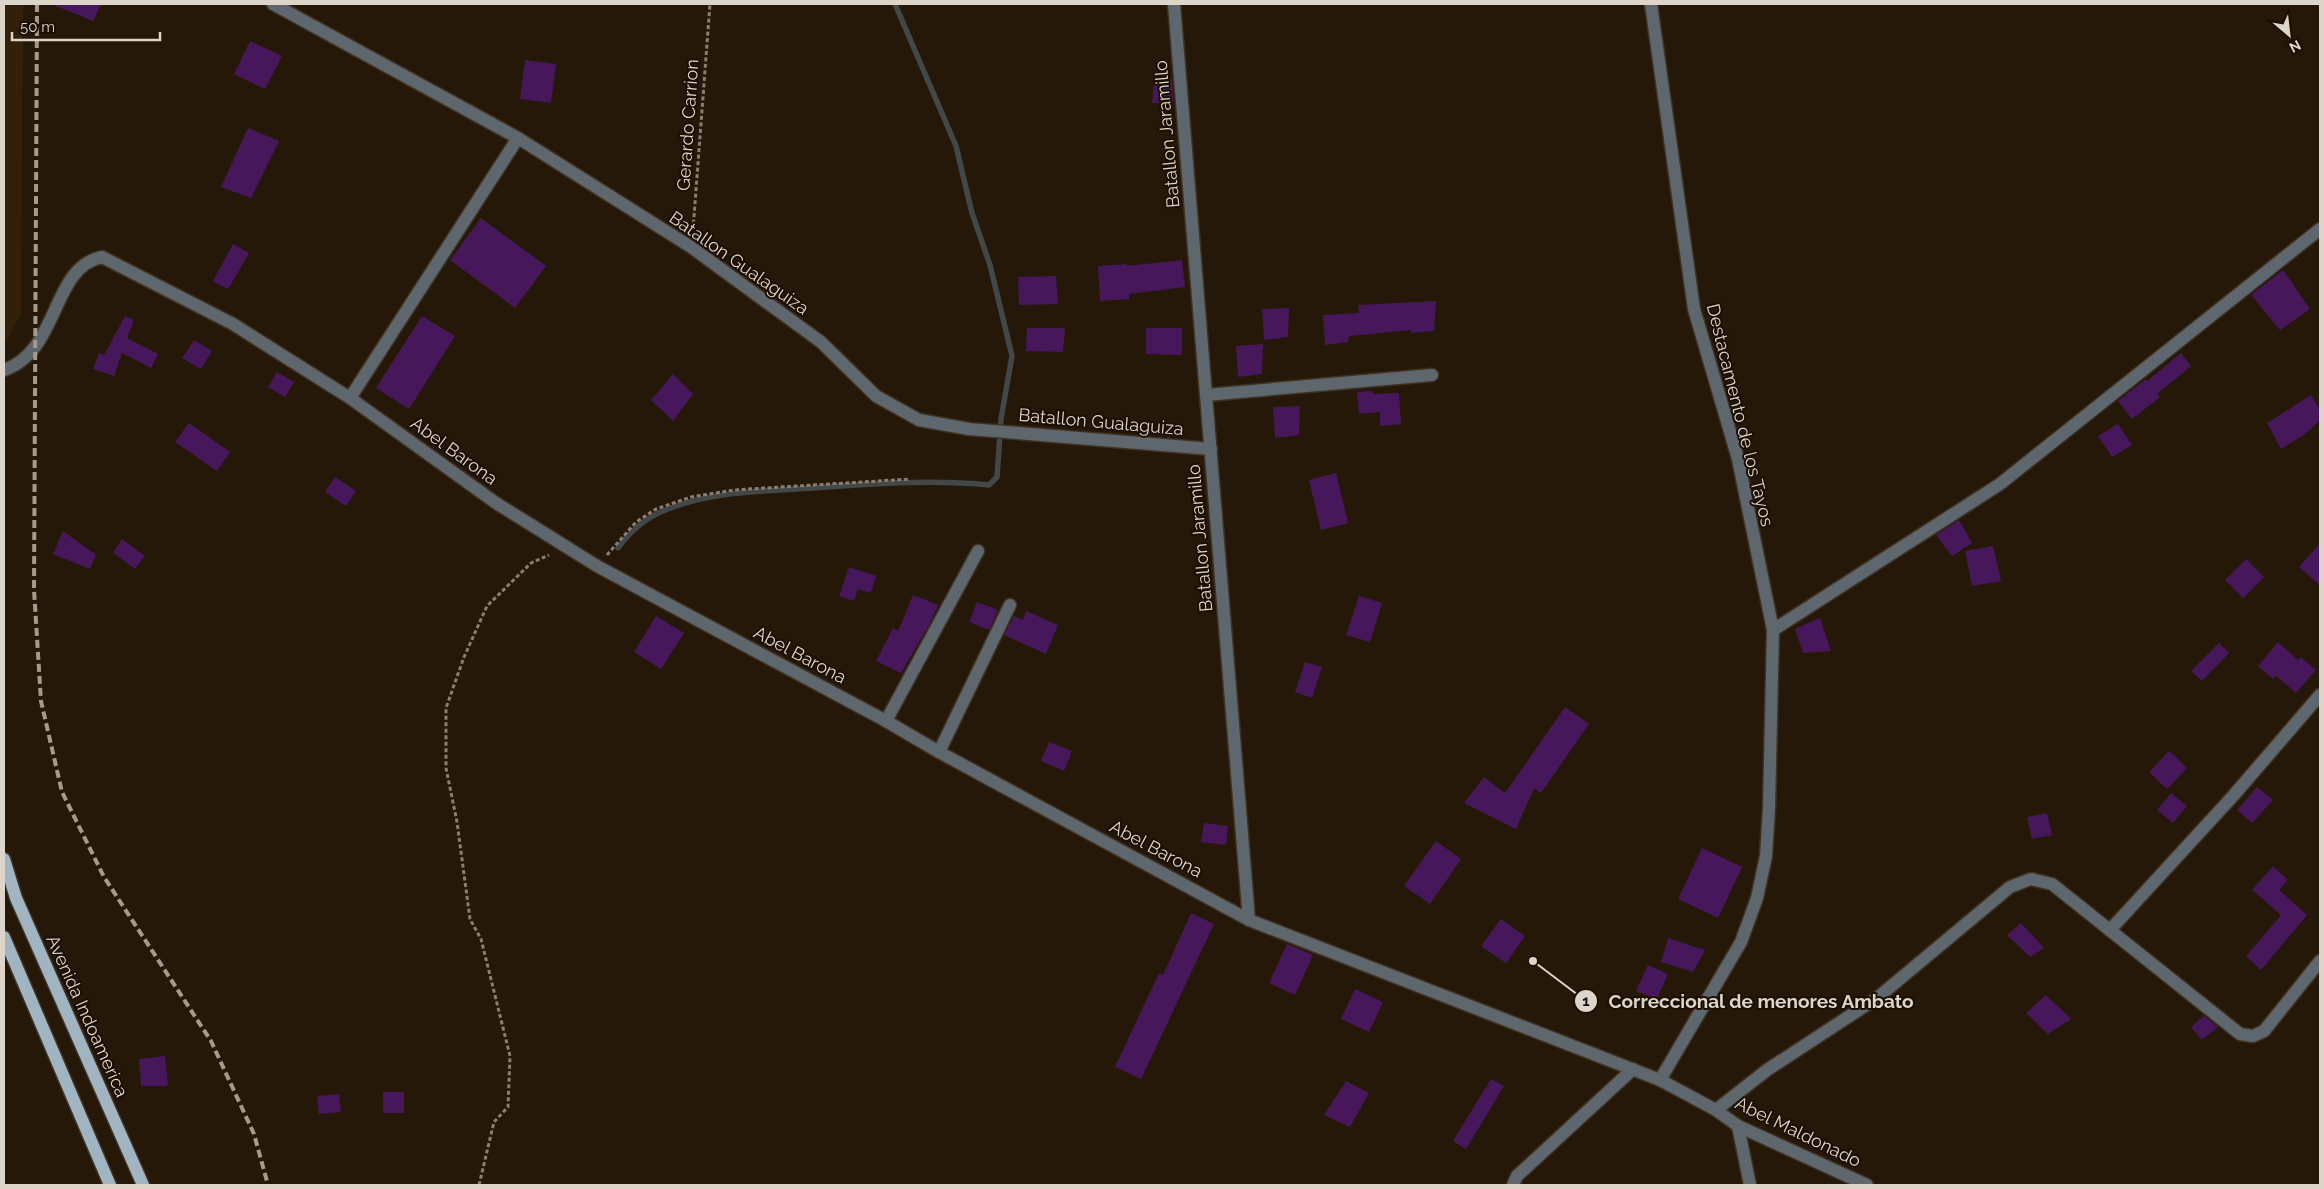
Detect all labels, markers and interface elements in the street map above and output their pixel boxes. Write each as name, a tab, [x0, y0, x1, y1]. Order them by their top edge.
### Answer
scale bar	[12, 10, 160, 42]
north arrow	[2264, 10, 2314, 60]
text: 50 m	[20, 18, 55, 36]
text: N	[2287, 37, 2304, 56]
street label: Gerardo Carrion	[672, 58, 703, 192]
street label: Batallon Jaramillo	[1150, 59, 1183, 209]
street label: Batallon Gualaguiza	[665, 206, 813, 319]
street label: Destacamento de los Tayos	[1703, 301, 1778, 529]
street label: Batallon Gualaguiza	[1018, 404, 1184, 439]
street label: Abel Barona	[407, 412, 502, 489]
street label: Batallon Jaramillo	[1183, 463, 1216, 613]
street label: Abel Barona	[750, 621, 850, 688]
street label: Abel Barona	[1106, 815, 1206, 882]
street label: Avenida Indoamerica	[42, 932, 133, 1100]
callout: Correccional de menores Ambato	[1573, 984, 1924, 1018]
text: Correccional de menores Ambato	[1609, 990, 1913, 1012]
text: 1	[1582, 992, 1590, 1010]
street label: Abel Maldonado	[1732, 1092, 1865, 1171]

